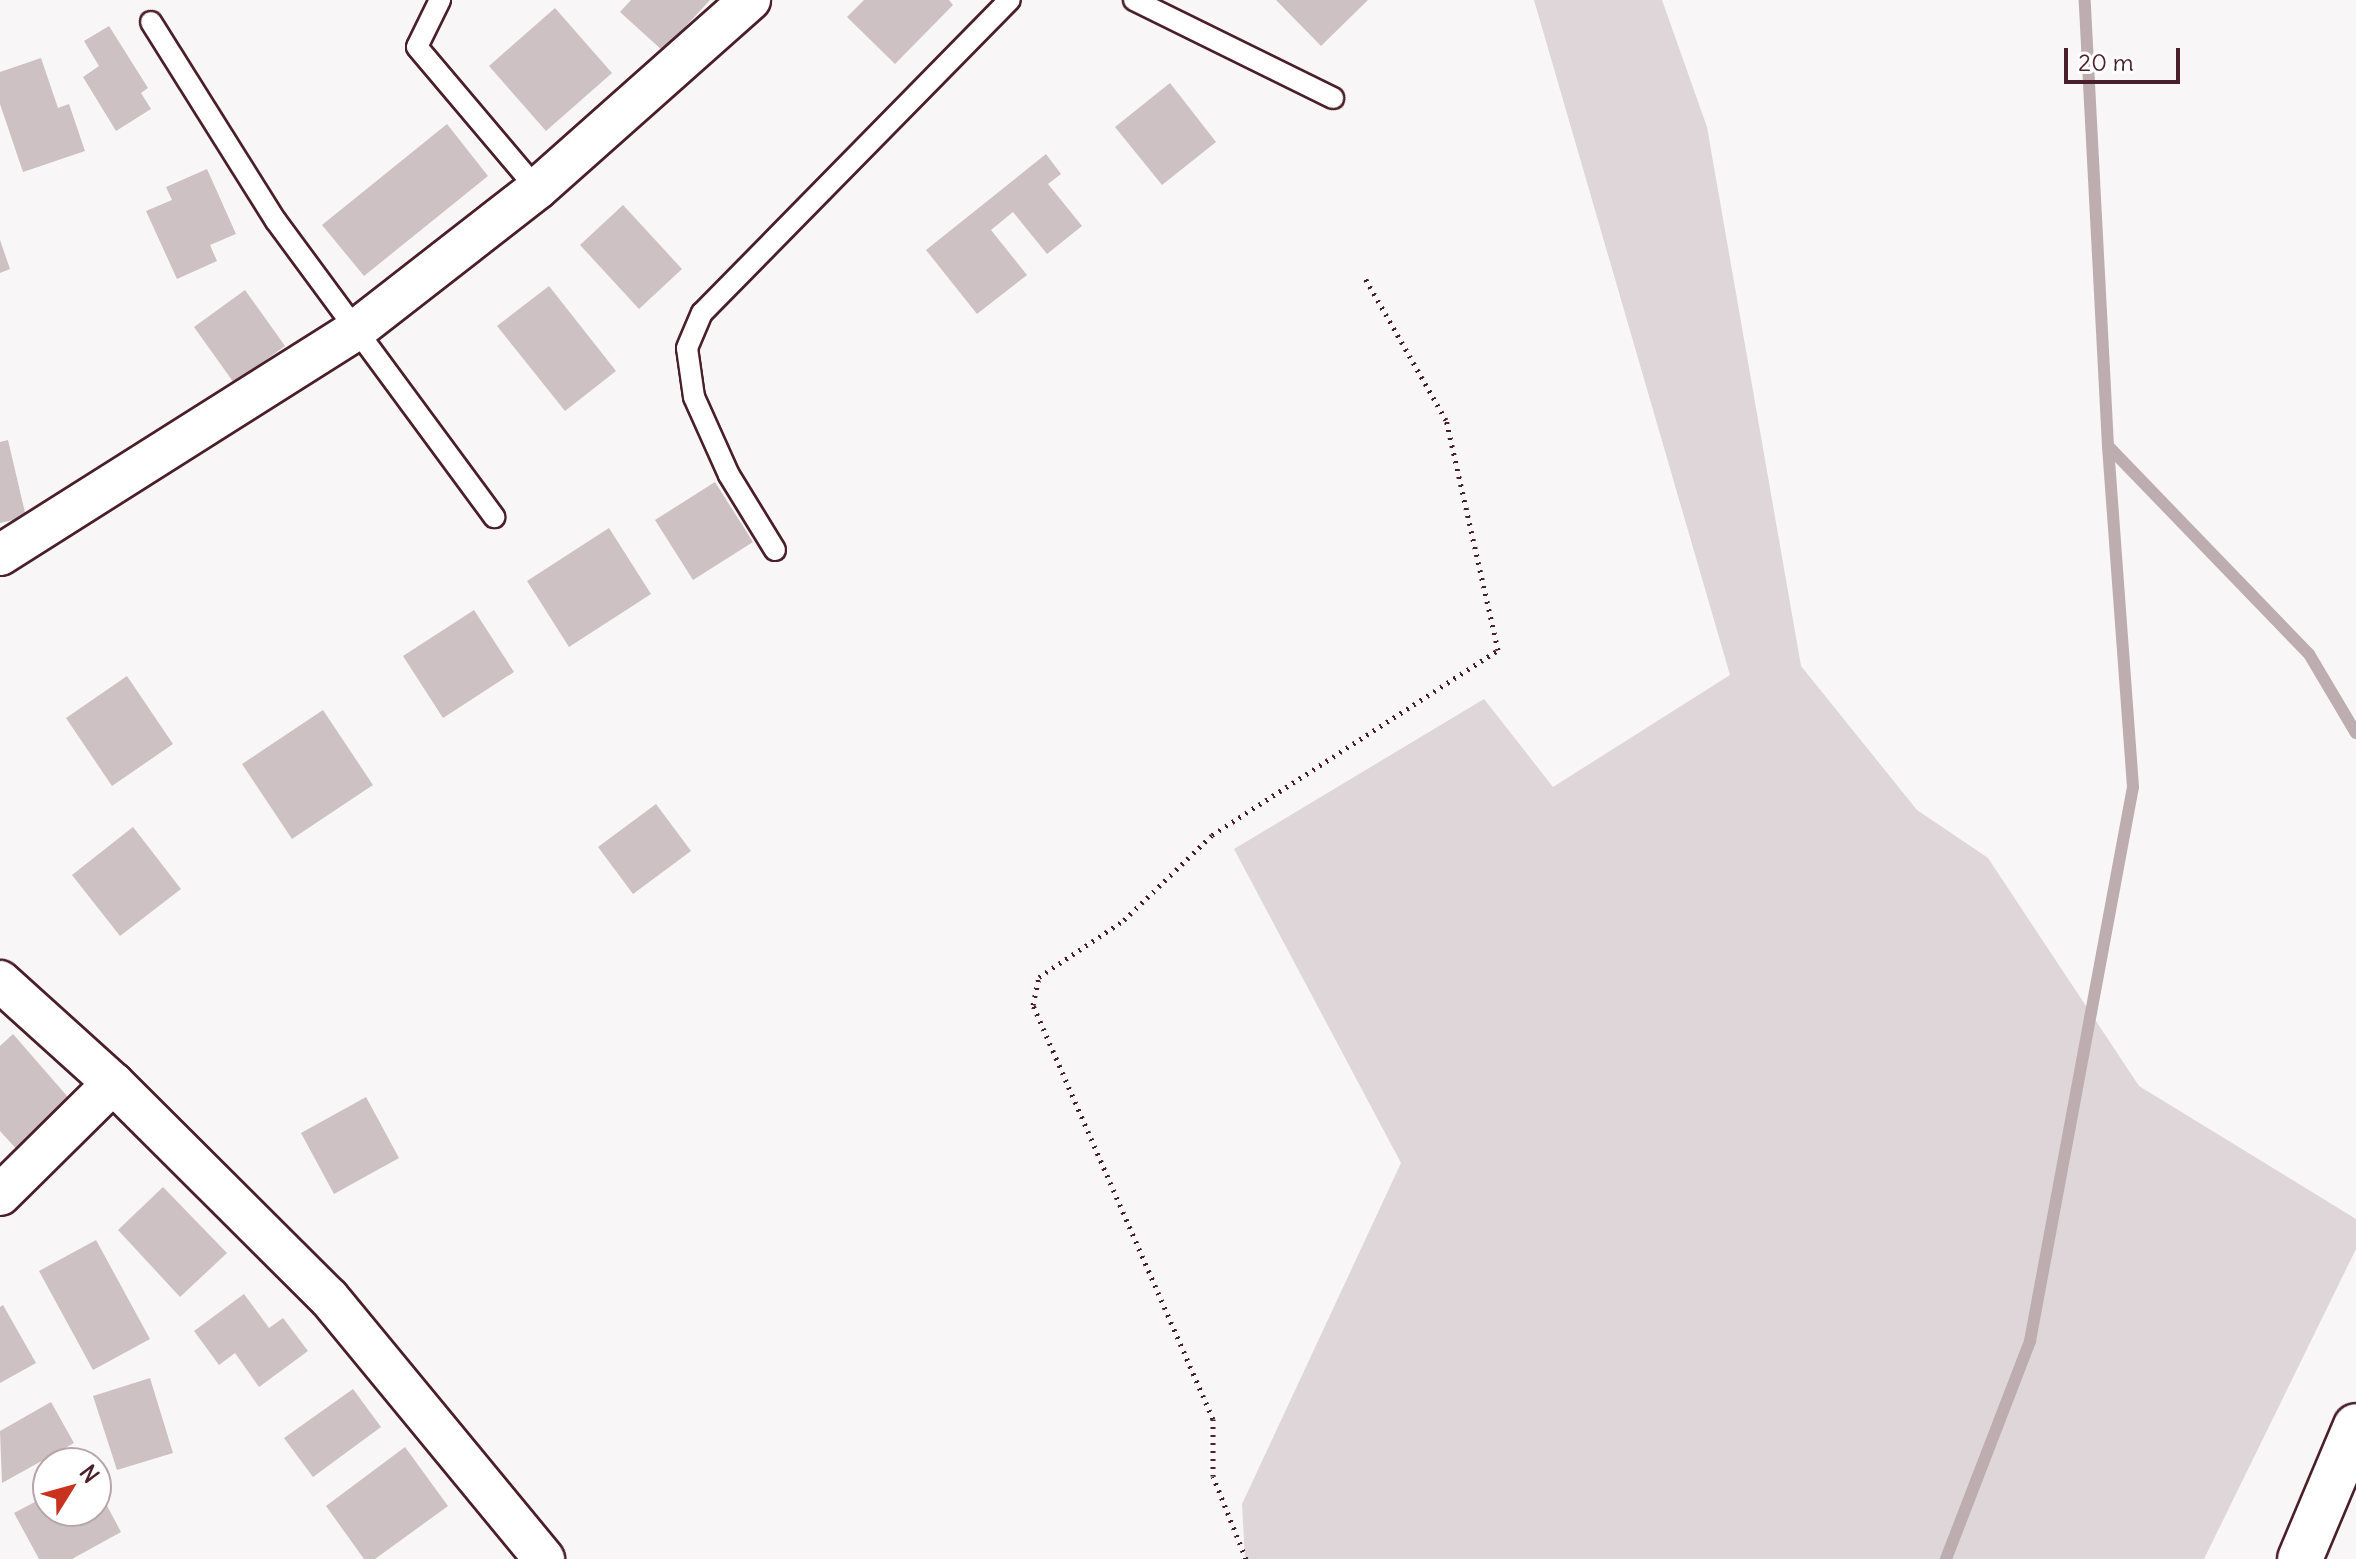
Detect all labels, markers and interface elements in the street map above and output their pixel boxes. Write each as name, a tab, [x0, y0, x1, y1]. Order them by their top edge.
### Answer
scale bar	[2068, 32, 2184, 82]
text: 20 m	[2078, 47, 2134, 77]
north arrow	[32, 1447, 112, 1527]
text: N	[74, 1459, 105, 1488]

